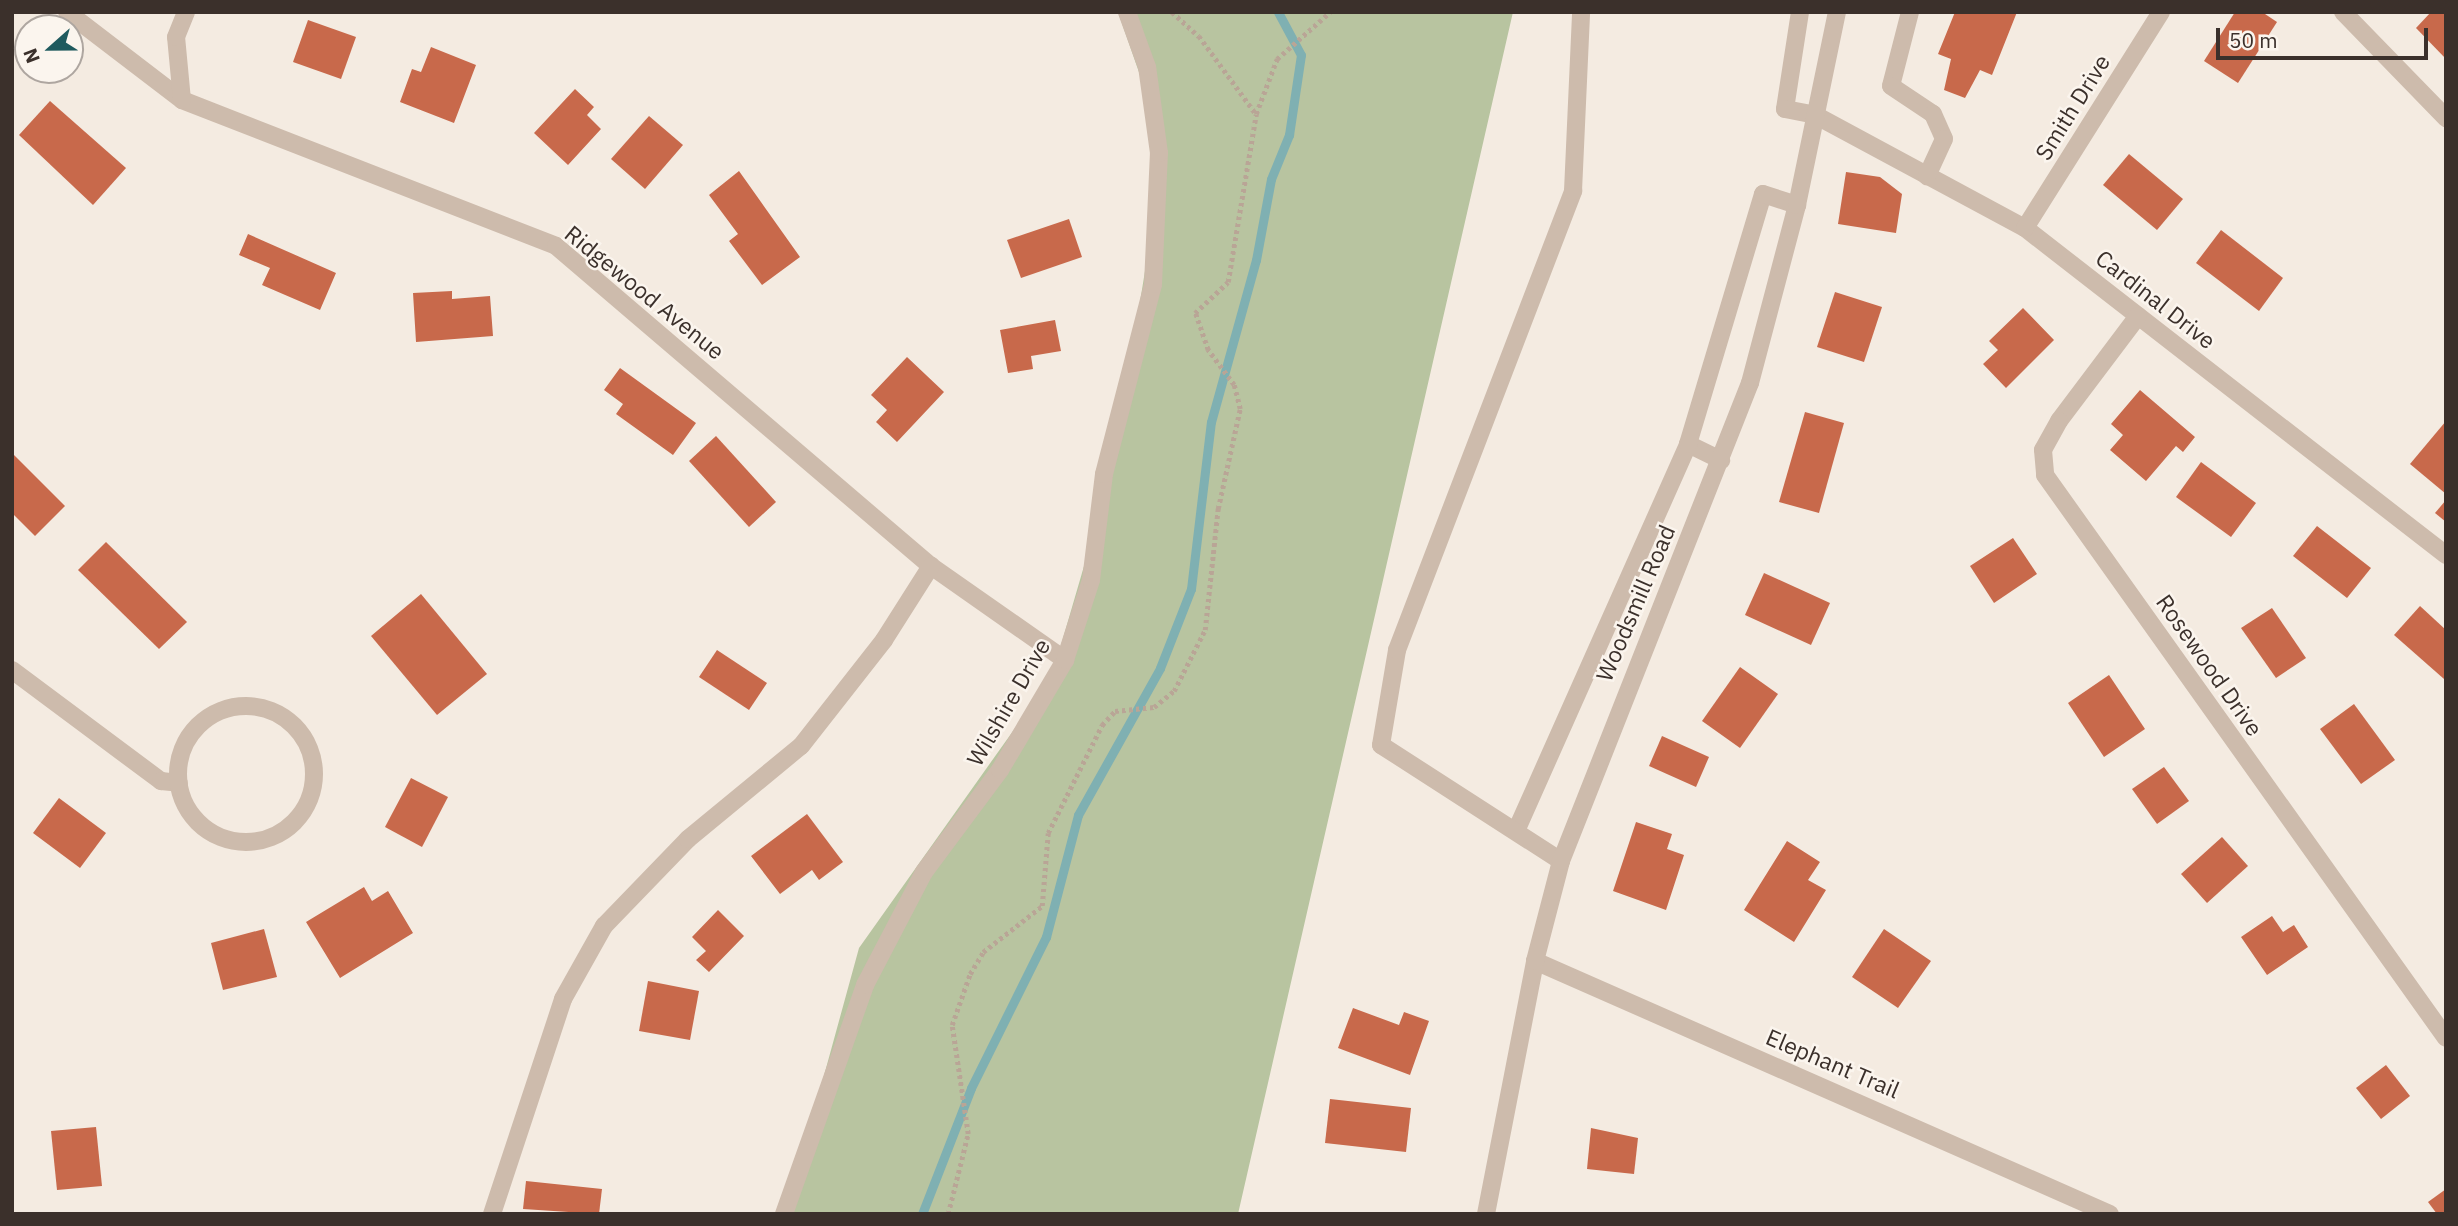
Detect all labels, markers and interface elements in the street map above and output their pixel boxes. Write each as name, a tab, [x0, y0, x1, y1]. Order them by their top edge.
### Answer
north arrow	[14, 14, 84, 84]
scale bar	[2220, 14, 2432, 58]
text: 50 m	[2229, 26, 2278, 54]
text: N	[18, 45, 45, 67]
street label: Smith Drive	[2029, 49, 2115, 165]
street label: Ridgewood Avenue	[560, 219, 730, 365]
street label: Cardinal Drive	[2091, 244, 2221, 354]
street label: Woodsmill Road	[1590, 521, 1680, 685]
street label: Rosewood Drive	[2151, 589, 2269, 741]
street label: Wilshire Drive	[960, 633, 1056, 771]
street label: Elephant Trail	[1762, 1022, 1904, 1104]

